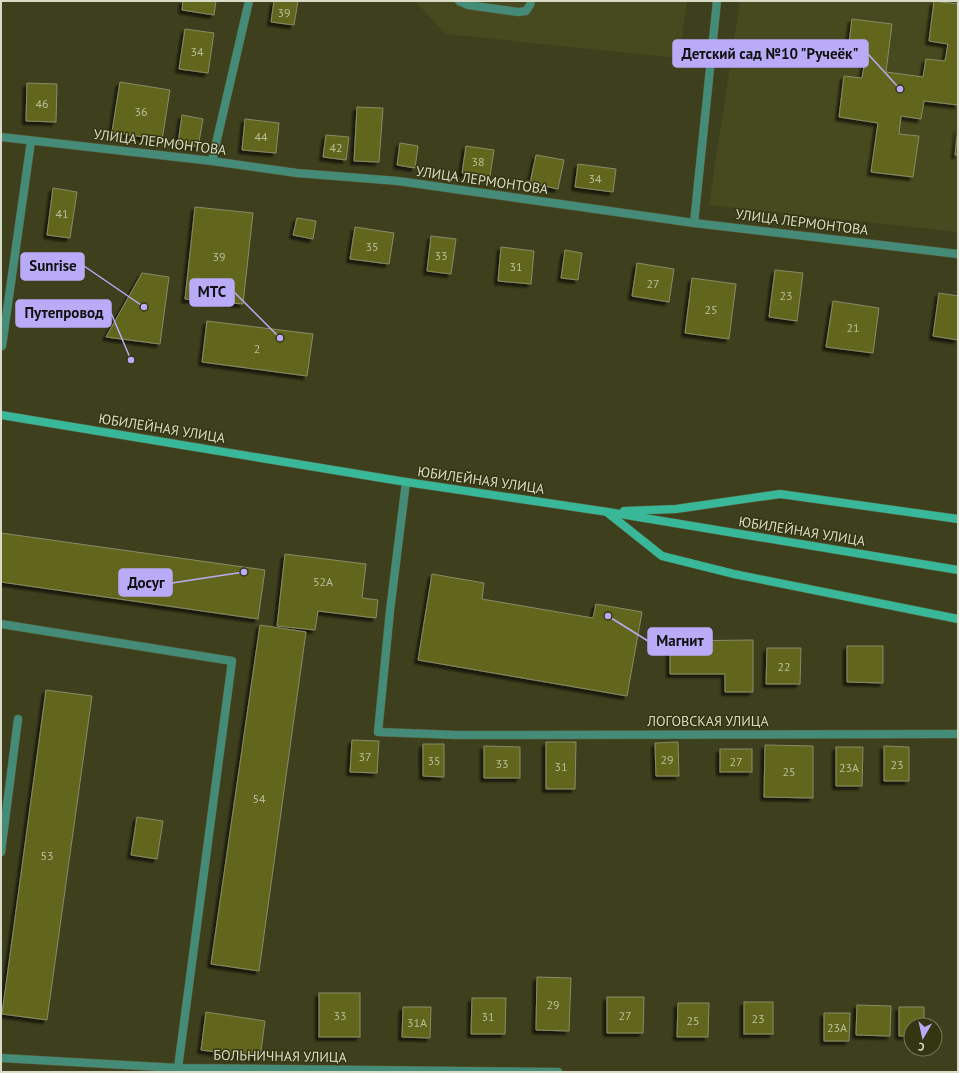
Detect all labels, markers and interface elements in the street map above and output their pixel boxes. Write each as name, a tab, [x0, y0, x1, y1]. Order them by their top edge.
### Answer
house number: 39	[277, 5, 291, 20]
callout: Детский сад №10 "Ручеёк"	[673, 40, 868, 67]
house number: 34	[190, 44, 204, 59]
text: Детский сад №10 "Ручеёк"	[682, 44, 858, 63]
house number: 46	[35, 96, 49, 111]
house number: 36	[134, 104, 148, 119]
street label: УЛИЦА ЛЕРМОНТОВА	[93, 125, 228, 159]
house number: 44	[254, 129, 268, 144]
house number: 42	[329, 140, 343, 155]
house number: 38	[471, 154, 485, 169]
street label: УЛИЦА ЛЕРМОНТОВА	[415, 162, 550, 198]
house number: 34	[588, 171, 602, 186]
street label: УЛИЦА ЛЕРМОНТОВА	[735, 205, 870, 239]
house number: 41	[55, 206, 69, 221]
house number: 35	[365, 239, 379, 254]
house number: 33	[434, 248, 448, 263]
house number: 39	[212, 249, 226, 264]
callout: Sunrise	[21, 253, 84, 280]
text: Sunrise	[29, 256, 77, 275]
house number: 31	[509, 259, 523, 274]
house number: 27	[646, 276, 660, 291]
callout: МТС	[190, 279, 234, 306]
text: МТС	[198, 282, 227, 301]
house number: 23	[779, 288, 793, 303]
callout: Путепровод	[16, 300, 111, 327]
house number: 25	[704, 302, 718, 317]
text: Путепровод	[24, 303, 104, 322]
house number: 21	[846, 320, 860, 335]
house number: 2	[254, 341, 260, 356]
street label: ЮБИЛЕЙНАЯ УЛИЦА	[97, 409, 227, 447]
street label: ЮБИЛЕЙНАЯ УЛИЦА	[416, 462, 546, 498]
street label: ЮБИЛЕЙНАЯ УЛИЦА	[737, 512, 867, 550]
callout: Досуг	[119, 569, 172, 596]
text: Досуг	[127, 573, 165, 592]
house number: 52А	[313, 574, 333, 589]
callout: Магнит	[648, 628, 712, 655]
text: Магнит	[656, 631, 705, 650]
house number: 22	[777, 659, 791, 674]
street label: ЛОГОВСКАЯ УЛИЦА	[646, 712, 769, 730]
house number: 37	[358, 749, 372, 764]
house number: 29	[660, 752, 674, 767]
house number: 35	[427, 753, 441, 768]
house number: 27	[729, 754, 743, 769]
house number: 33	[495, 756, 509, 771]
house number: 23	[890, 757, 904, 772]
house number: 31	[554, 759, 568, 774]
house number: 23А	[839, 760, 859, 775]
house number: 25	[782, 764, 796, 779]
house number: 54	[252, 791, 266, 806]
house number: 53	[40, 848, 54, 863]
house number: 29	[546, 997, 560, 1012]
house number: 33	[333, 1008, 347, 1023]
house number: 27	[618, 1008, 632, 1023]
house number: 31	[481, 1009, 495, 1024]
house number: 23	[751, 1011, 765, 1026]
house number: 25	[686, 1013, 700, 1028]
house number: 31А	[407, 1015, 427, 1030]
north arrow	[903, 1017, 943, 1057]
house number: 23А	[827, 1020, 847, 1035]
text: С	[917, 1039, 926, 1054]
street label: БОЛЬНИЧНАЯ УЛИЦА	[213, 1046, 348, 1066]

